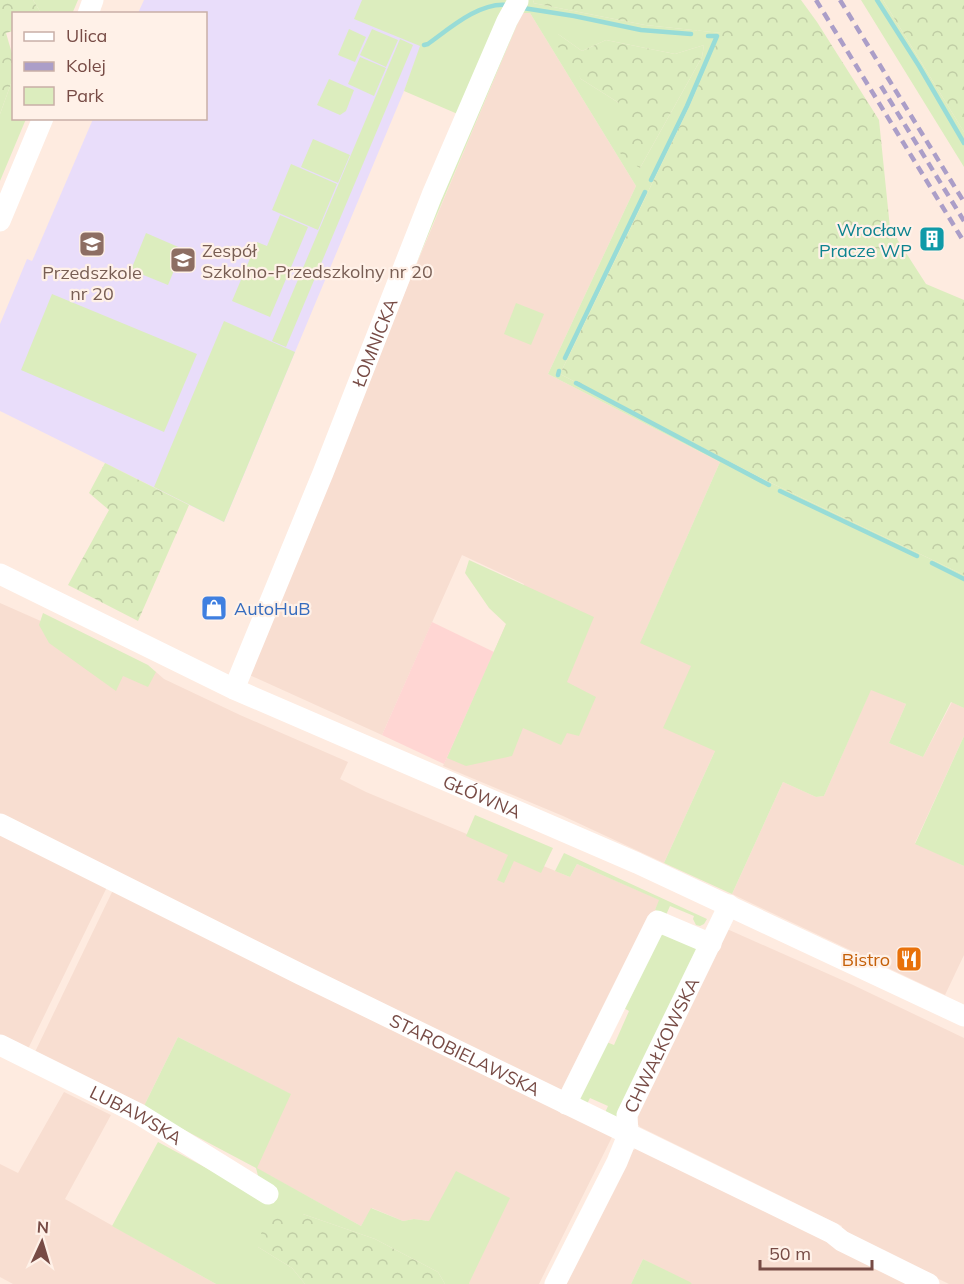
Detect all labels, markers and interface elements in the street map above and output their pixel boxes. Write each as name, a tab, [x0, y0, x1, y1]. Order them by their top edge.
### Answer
legend	[12, 12, 207, 120]
text: Ulica	[66, 24, 107, 47]
text: Kolej	[66, 54, 106, 77]
text: Park	[66, 84, 105, 107]
place label: Wrocław Pracze WP	[819, 218, 912, 262]
building icon: Wrocław Pracze WP	[917, 224, 947, 254]
school or university icon: Przedszkole nr 20	[77, 229, 107, 259]
place label: Zespół Szkolno-Przedszkolny nr 20	[202, 239, 433, 283]
school or university icon: Zespół Szkolno-Przedszkolny nr 20	[168, 245, 198, 275]
place label: Przedszkole nr 20	[42, 261, 142, 305]
street label: ŁOMNICKA	[346, 295, 402, 391]
shop icon: AutoHuB	[199, 593, 229, 623]
place label: AutoHuB	[234, 597, 311, 620]
street label: GŁÓWNA	[440, 769, 525, 823]
restaurant icon: Bistro	[894, 944, 924, 974]
place label: Bistro	[842, 948, 890, 971]
street label: CHWAŁKOWSKA	[618, 973, 704, 1116]
street label: STAROBIELAWSKA	[386, 1008, 544, 1101]
street label: LUBAWSKA	[86, 1080, 187, 1150]
north arrow	[12, 1212, 72, 1272]
text: N	[36, 1217, 50, 1237]
scale bar	[760, 1233, 872, 1271]
text: 50 m	[769, 1242, 811, 1265]

